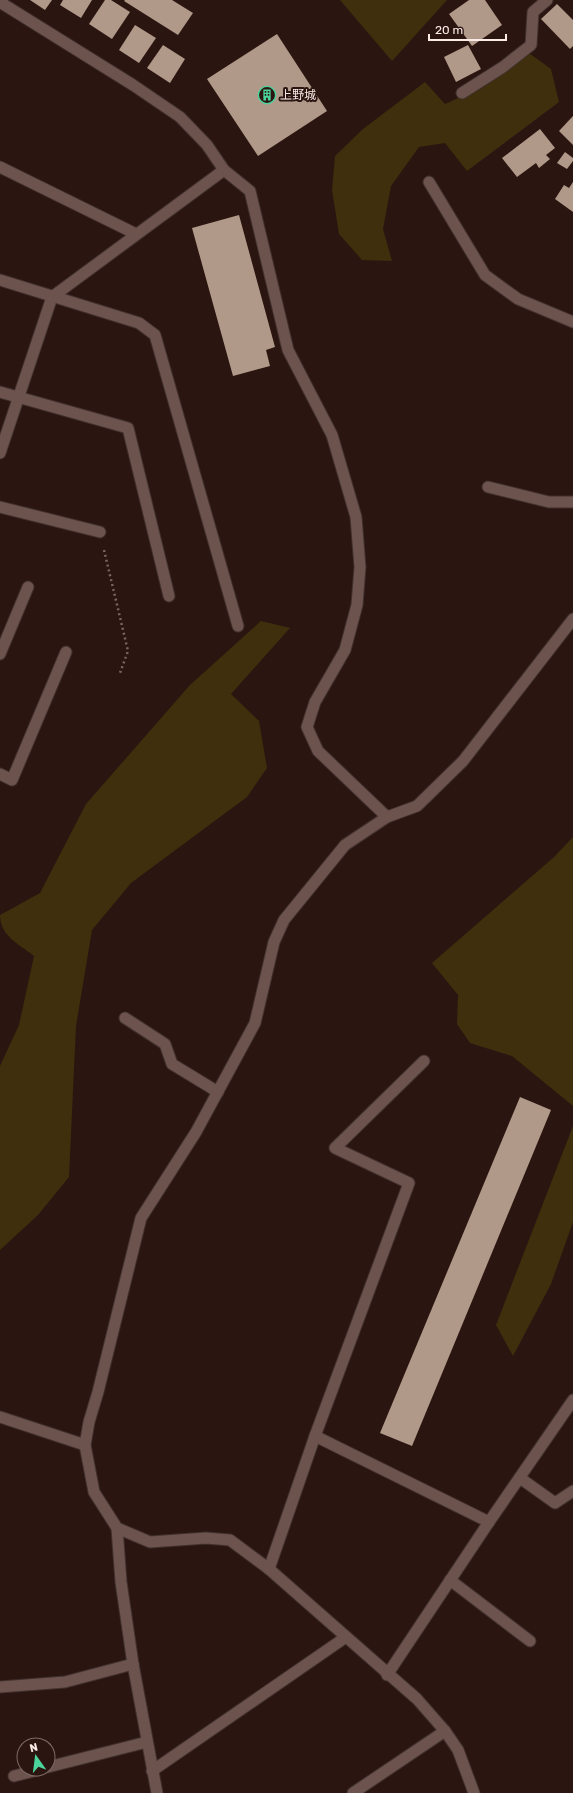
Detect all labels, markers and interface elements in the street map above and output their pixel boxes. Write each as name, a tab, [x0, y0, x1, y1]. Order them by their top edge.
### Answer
scale bar	[429, 16, 506, 42]
text: 20 m	[435, 23, 463, 37]
building icon: 上野城	[257, 85, 277, 105]
place label: 上野城	[280, 88, 316, 102]
north arrow	[16, 1737, 56, 1777]
text: N	[28, 1740, 39, 1755]

